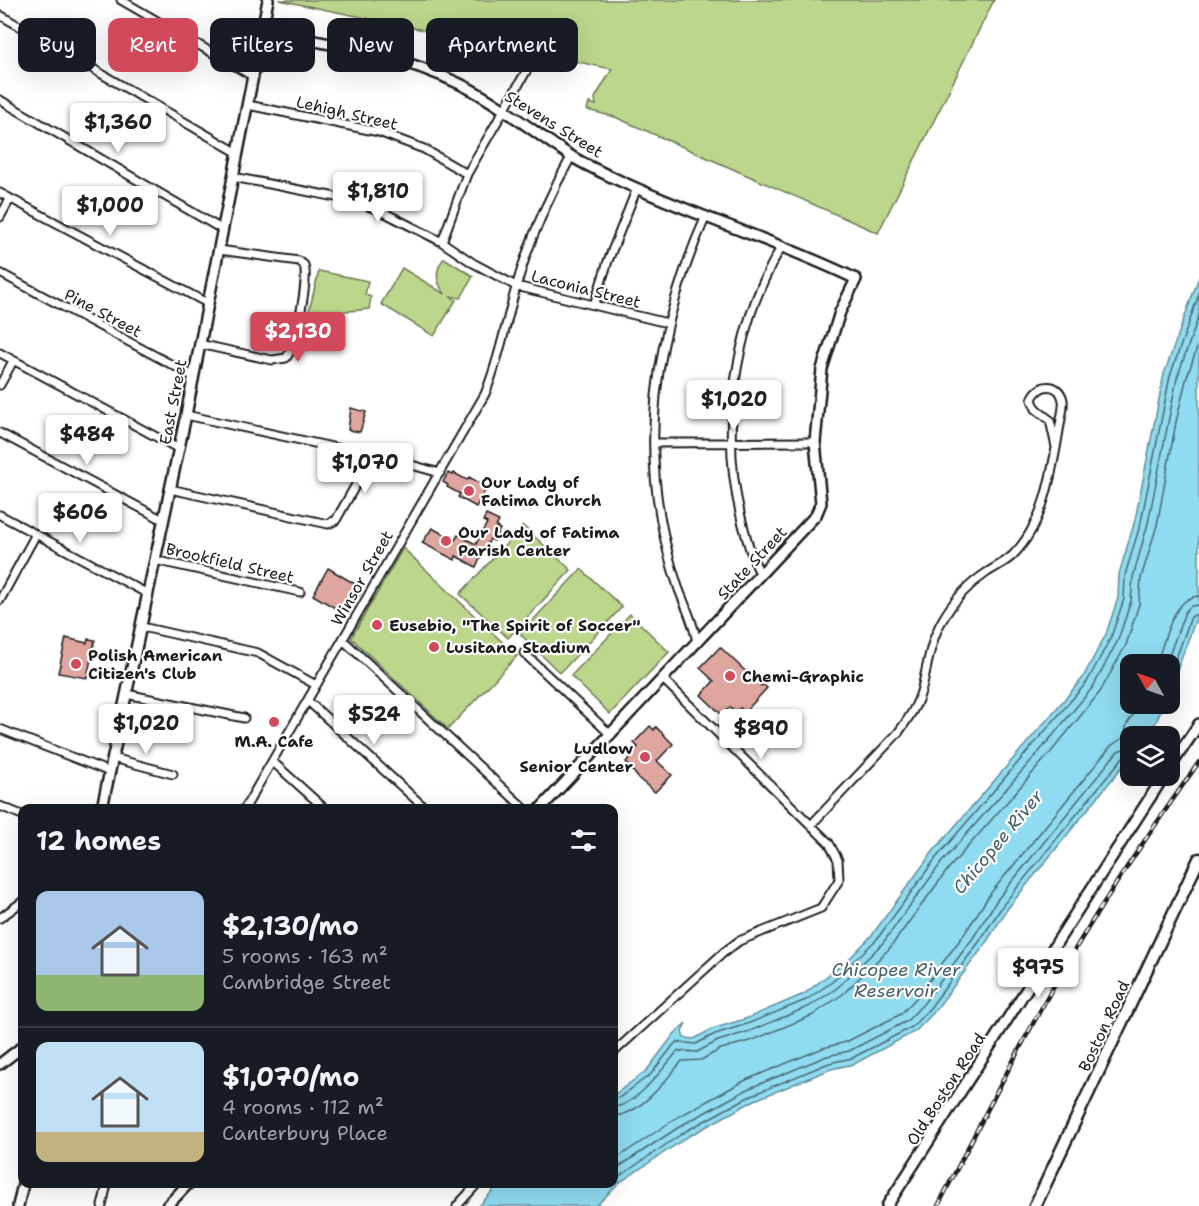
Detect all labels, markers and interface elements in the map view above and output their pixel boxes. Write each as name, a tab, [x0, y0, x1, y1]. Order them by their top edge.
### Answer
chip: Buy	[18, 18, 96, 72]
chip: Rent	[108, 18, 198, 72]
chip: Filters	[210, 18, 315, 72]
chip: New	[327, 18, 414, 72]
chip: Apartment	[426, 18, 578, 72]
street label: Stevens Street	[501, 86, 607, 162]
street label: Lehigh Street	[294, 91, 400, 135]
pin: $1,360	[69, 103, 167, 154]
text: $1,360	[84, 109, 152, 135]
pin: $1,810	[329, 172, 427, 223]
text: $1,810	[347, 178, 409, 204]
pin: $1,000	[61, 186, 159, 237]
text: $1,000	[76, 192, 144, 218]
street label: Laconia Street	[529, 265, 643, 313]
street label: Pine Street	[61, 284, 145, 342]
pin: $2,130	[249, 312, 347, 363]
text: $2,130	[264, 318, 332, 344]
street label: East Street	[154, 357, 192, 447]
pin: $1,020	[685, 380, 783, 431]
text: $1,020	[700, 386, 768, 412]
pin: $484	[51, 415, 123, 466]
text: $484	[59, 421, 115, 447]
pin: $1,070	[316, 443, 414, 494]
text: $1,070	[331, 449, 399, 475]
place label: Our Lady of Fatima Church	[481, 472, 602, 511]
marker: Our Lady of Fatima Church	[462, 484, 476, 498]
pin: $606	[44, 493, 116, 544]
text: $606	[52, 499, 108, 525]
place label: Our Lady of Fatima Parish Center	[458, 522, 620, 561]
street label: State Street	[713, 522, 791, 604]
street label: Winsor Street	[326, 527, 398, 629]
marker: Our Lady of Fatima Parish Center	[439, 534, 453, 548]
street label: Brookfield Street	[164, 538, 296, 588]
place label: Eusebio, "The Spirit of Soccer"	[389, 615, 641, 636]
marker: Eusebio, "The Spirit of Soccer"	[370, 618, 384, 632]
place label: Lusitano Stadium	[446, 637, 591, 658]
marker: Lusitano Stadium	[427, 640, 441, 654]
place label: Polish American Citizen's Club	[88, 645, 223, 684]
north arrow	[1120, 654, 1180, 714]
map controls	[1120, 654, 1180, 786]
marker: Polish American Citizen's Club	[69, 657, 83, 671]
place label: Chemi-Graphic	[742, 666, 864, 687]
marker: Chemi-Graphic	[723, 669, 737, 683]
pin: $524	[338, 695, 410, 746]
text: $524	[348, 701, 400, 727]
pin: $1,020	[97, 704, 195, 755]
pin: $890	[725, 709, 797, 760]
text: $1,020	[112, 710, 180, 736]
marker: M.A. Cafe	[267, 715, 281, 729]
text: $890	[733, 715, 789, 741]
button: layers	[1120, 726, 1180, 786]
place label: M.A. Cafe	[234, 731, 314, 752]
place label: Ludlow Senior Center	[519, 738, 634, 777]
marker: Ludlow Senior Center	[638, 750, 652, 764]
water label: Chicopee River	[947, 785, 1049, 899]
text: 12 homes	[36, 823, 161, 858]
icon: filters	[567, 824, 600, 857]
text: $2,130/mo	[222, 908, 359, 943]
icon: home	[84, 915, 156, 987]
text: 5 rooms · 163 m²	[222, 943, 388, 969]
pin: $975	[1002, 948, 1074, 999]
text: $975	[1012, 954, 1064, 980]
water label: Chicopee River Reservoir	[832, 958, 961, 1003]
text: Cambridge Street	[222, 969, 391, 995]
street label: Boston Road	[1074, 977, 1134, 1075]
street label: Old Boston Road	[902, 1029, 990, 1149]
text: $1,070/mo	[222, 1059, 359, 1094]
icon: home	[84, 1066, 156, 1138]
text: 4 rooms · 112 m²	[222, 1094, 384, 1120]
text: Canterbury Place	[222, 1120, 388, 1146]

